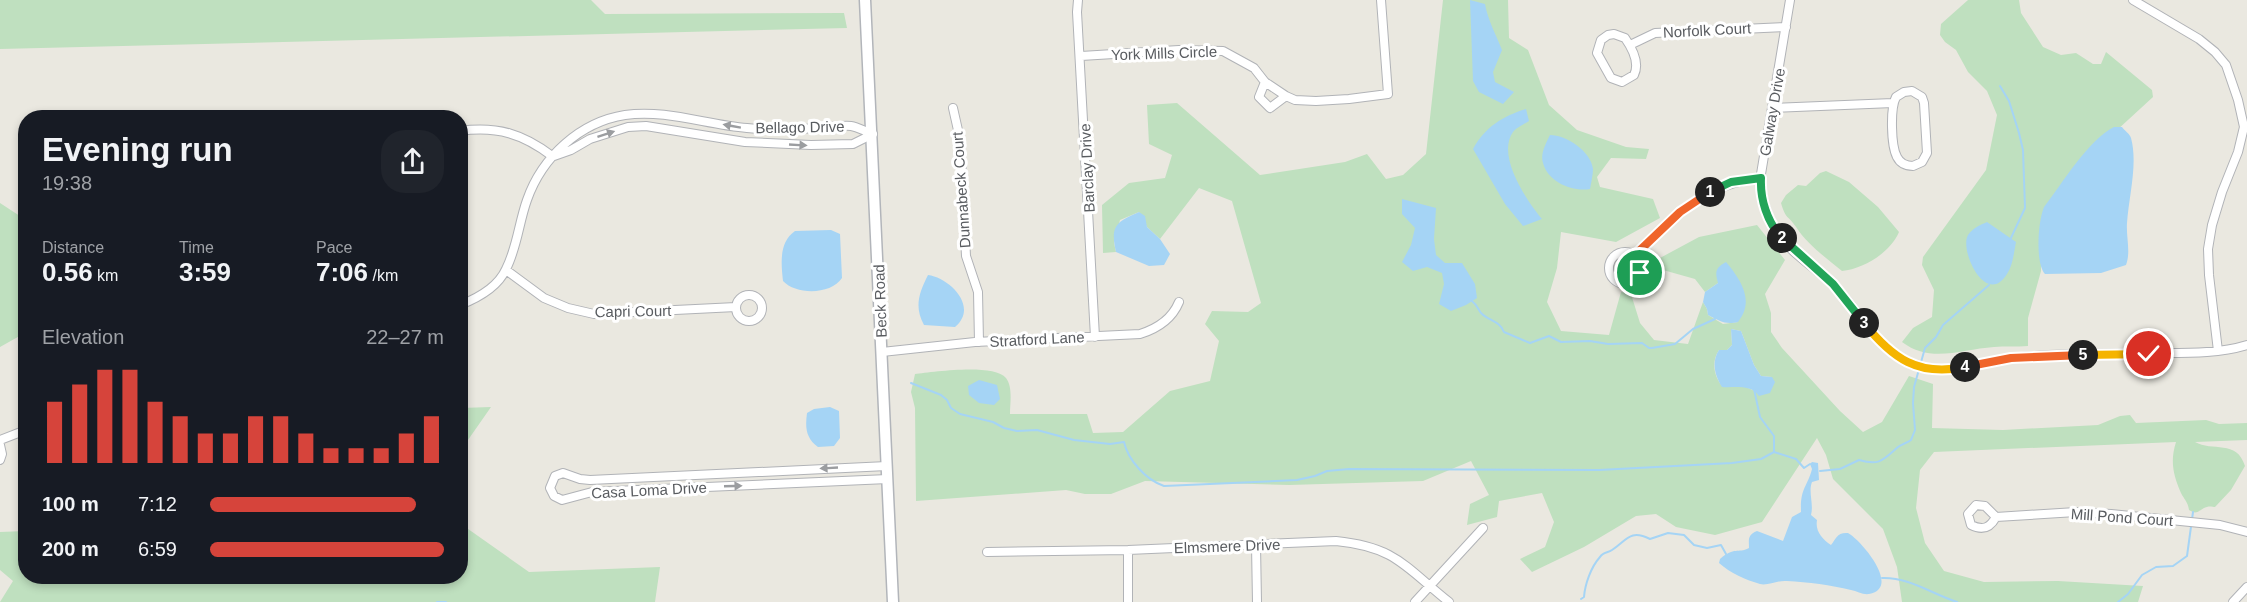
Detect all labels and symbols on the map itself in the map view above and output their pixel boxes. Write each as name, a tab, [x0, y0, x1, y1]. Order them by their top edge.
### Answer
street label: Norfolk Court	[1662, 19, 1752, 41]
street label: York Mills Circle	[1111, 43, 1217, 63]
street label: Galway Drive	[1756, 67, 1788, 157]
street label: Bellago Drive	[755, 118, 845, 136]
one-way arrow	[722, 121, 741, 130]
street label: Barclay Drive	[1076, 123, 1098, 213]
one-way arrow	[597, 128, 615, 138]
street label: Dunnabeck Court	[948, 130, 974, 249]
one-way arrow	[789, 140, 808, 149]
pin: 1	[1695, 177, 1725, 207]
pin: 2	[1767, 223, 1797, 253]
pin	[1614, 247, 1665, 298]
street label: Beck Road	[870, 264, 890, 338]
street label: Capri Court	[595, 302, 672, 320]
pin: 3	[1849, 308, 1879, 338]
street label: Stratford Lane	[989, 328, 1085, 350]
pin	[2123, 328, 2174, 379]
pin: 5	[2068, 340, 2098, 370]
pin: 4	[1950, 352, 1980, 382]
one-way arrow	[819, 464, 838, 473]
street label: Casa Loma Drive	[591, 478, 707, 502]
one-way arrow	[723, 481, 742, 490]
street label: Mill Pond Court	[2070, 505, 2175, 529]
street label: Elmsmere Drive	[1173, 536, 1281, 556]

